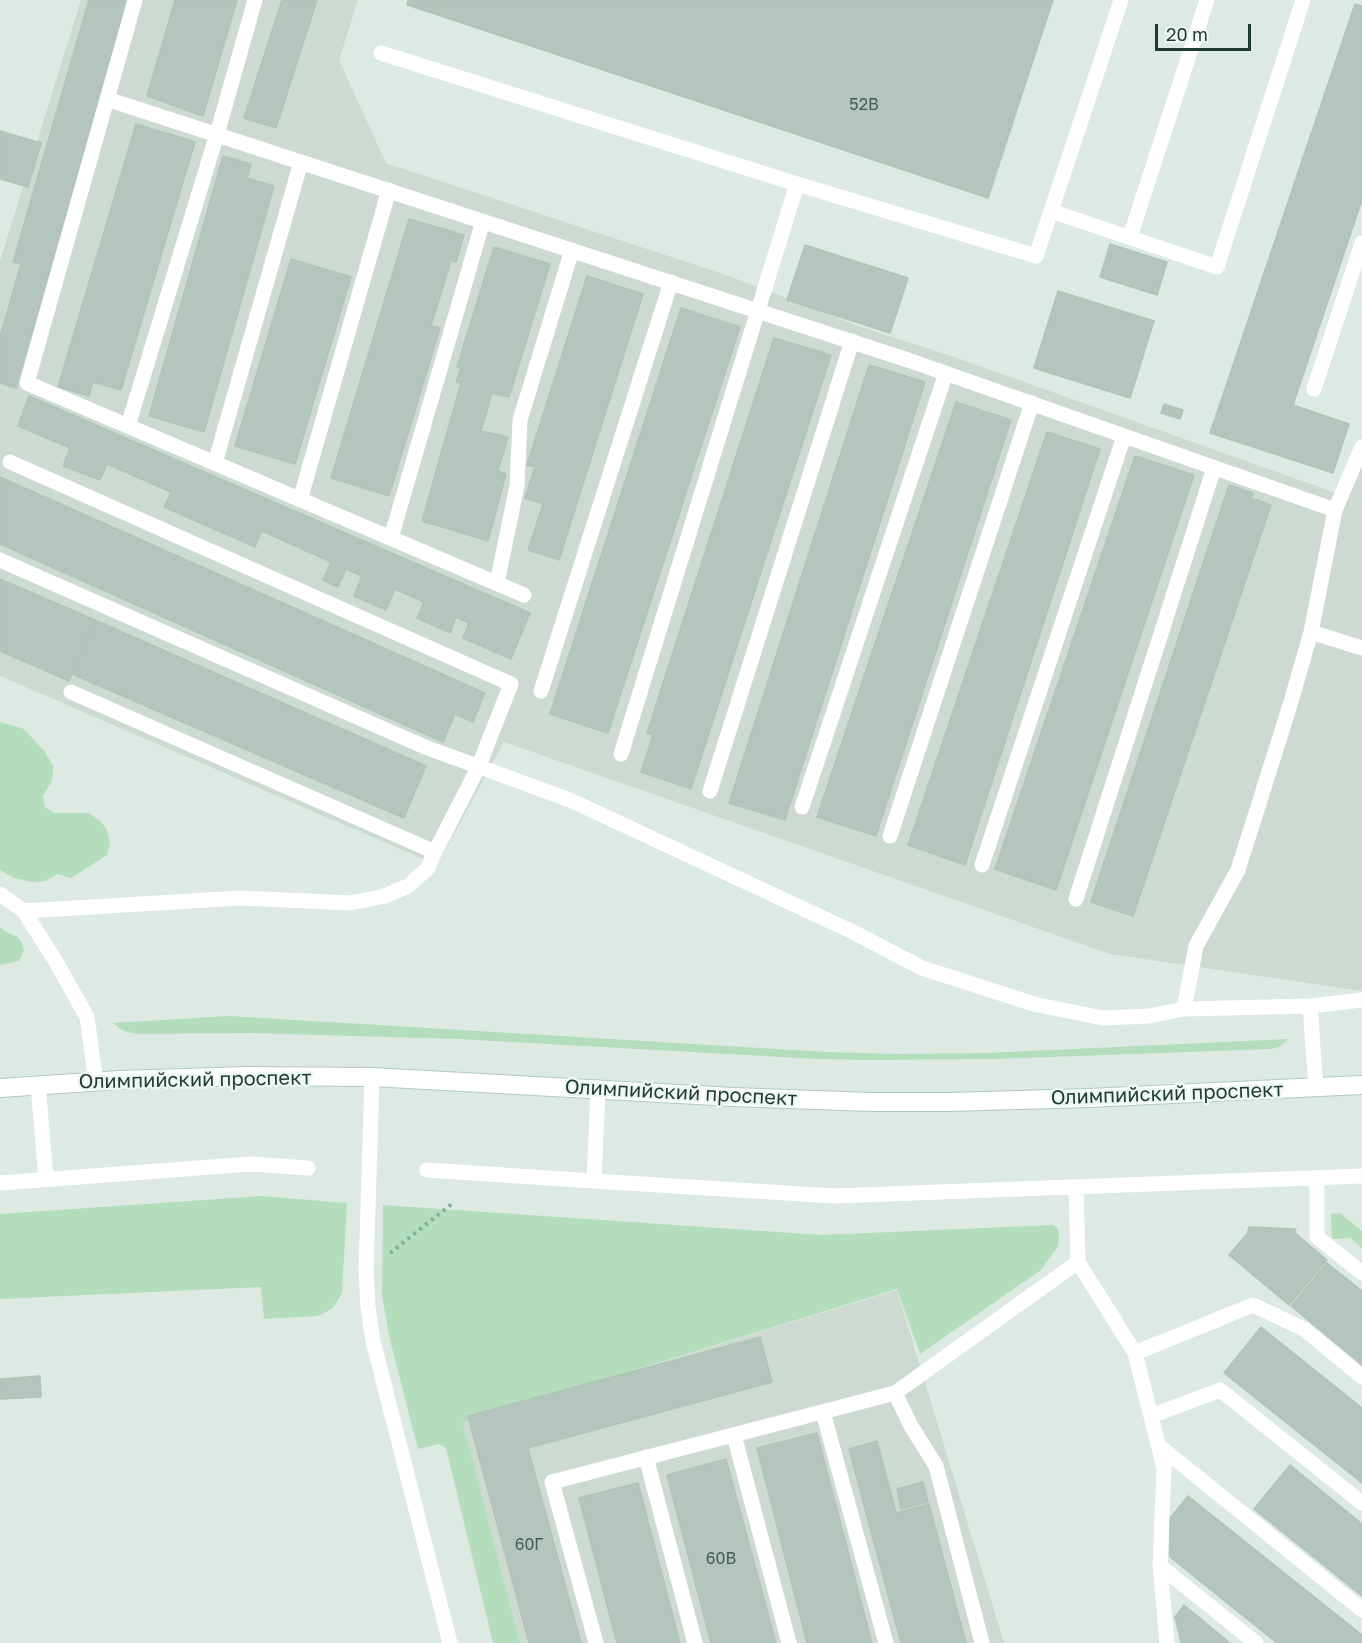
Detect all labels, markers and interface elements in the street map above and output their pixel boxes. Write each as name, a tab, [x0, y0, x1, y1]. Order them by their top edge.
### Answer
scale bar	[1158, 12, 1254, 50]
text: 20 m	[1166, 23, 1208, 45]
house number: 52В	[849, 95, 879, 115]
street label: Олимпийский проспект	[78, 1066, 312, 1094]
street label: Олимпийский проспект	[564, 1075, 798, 1111]
street label: Олимпийский проспект	[1050, 1078, 1284, 1110]
house number: 60Г	[515, 1535, 543, 1555]
house number: 60В	[706, 1549, 736, 1569]

